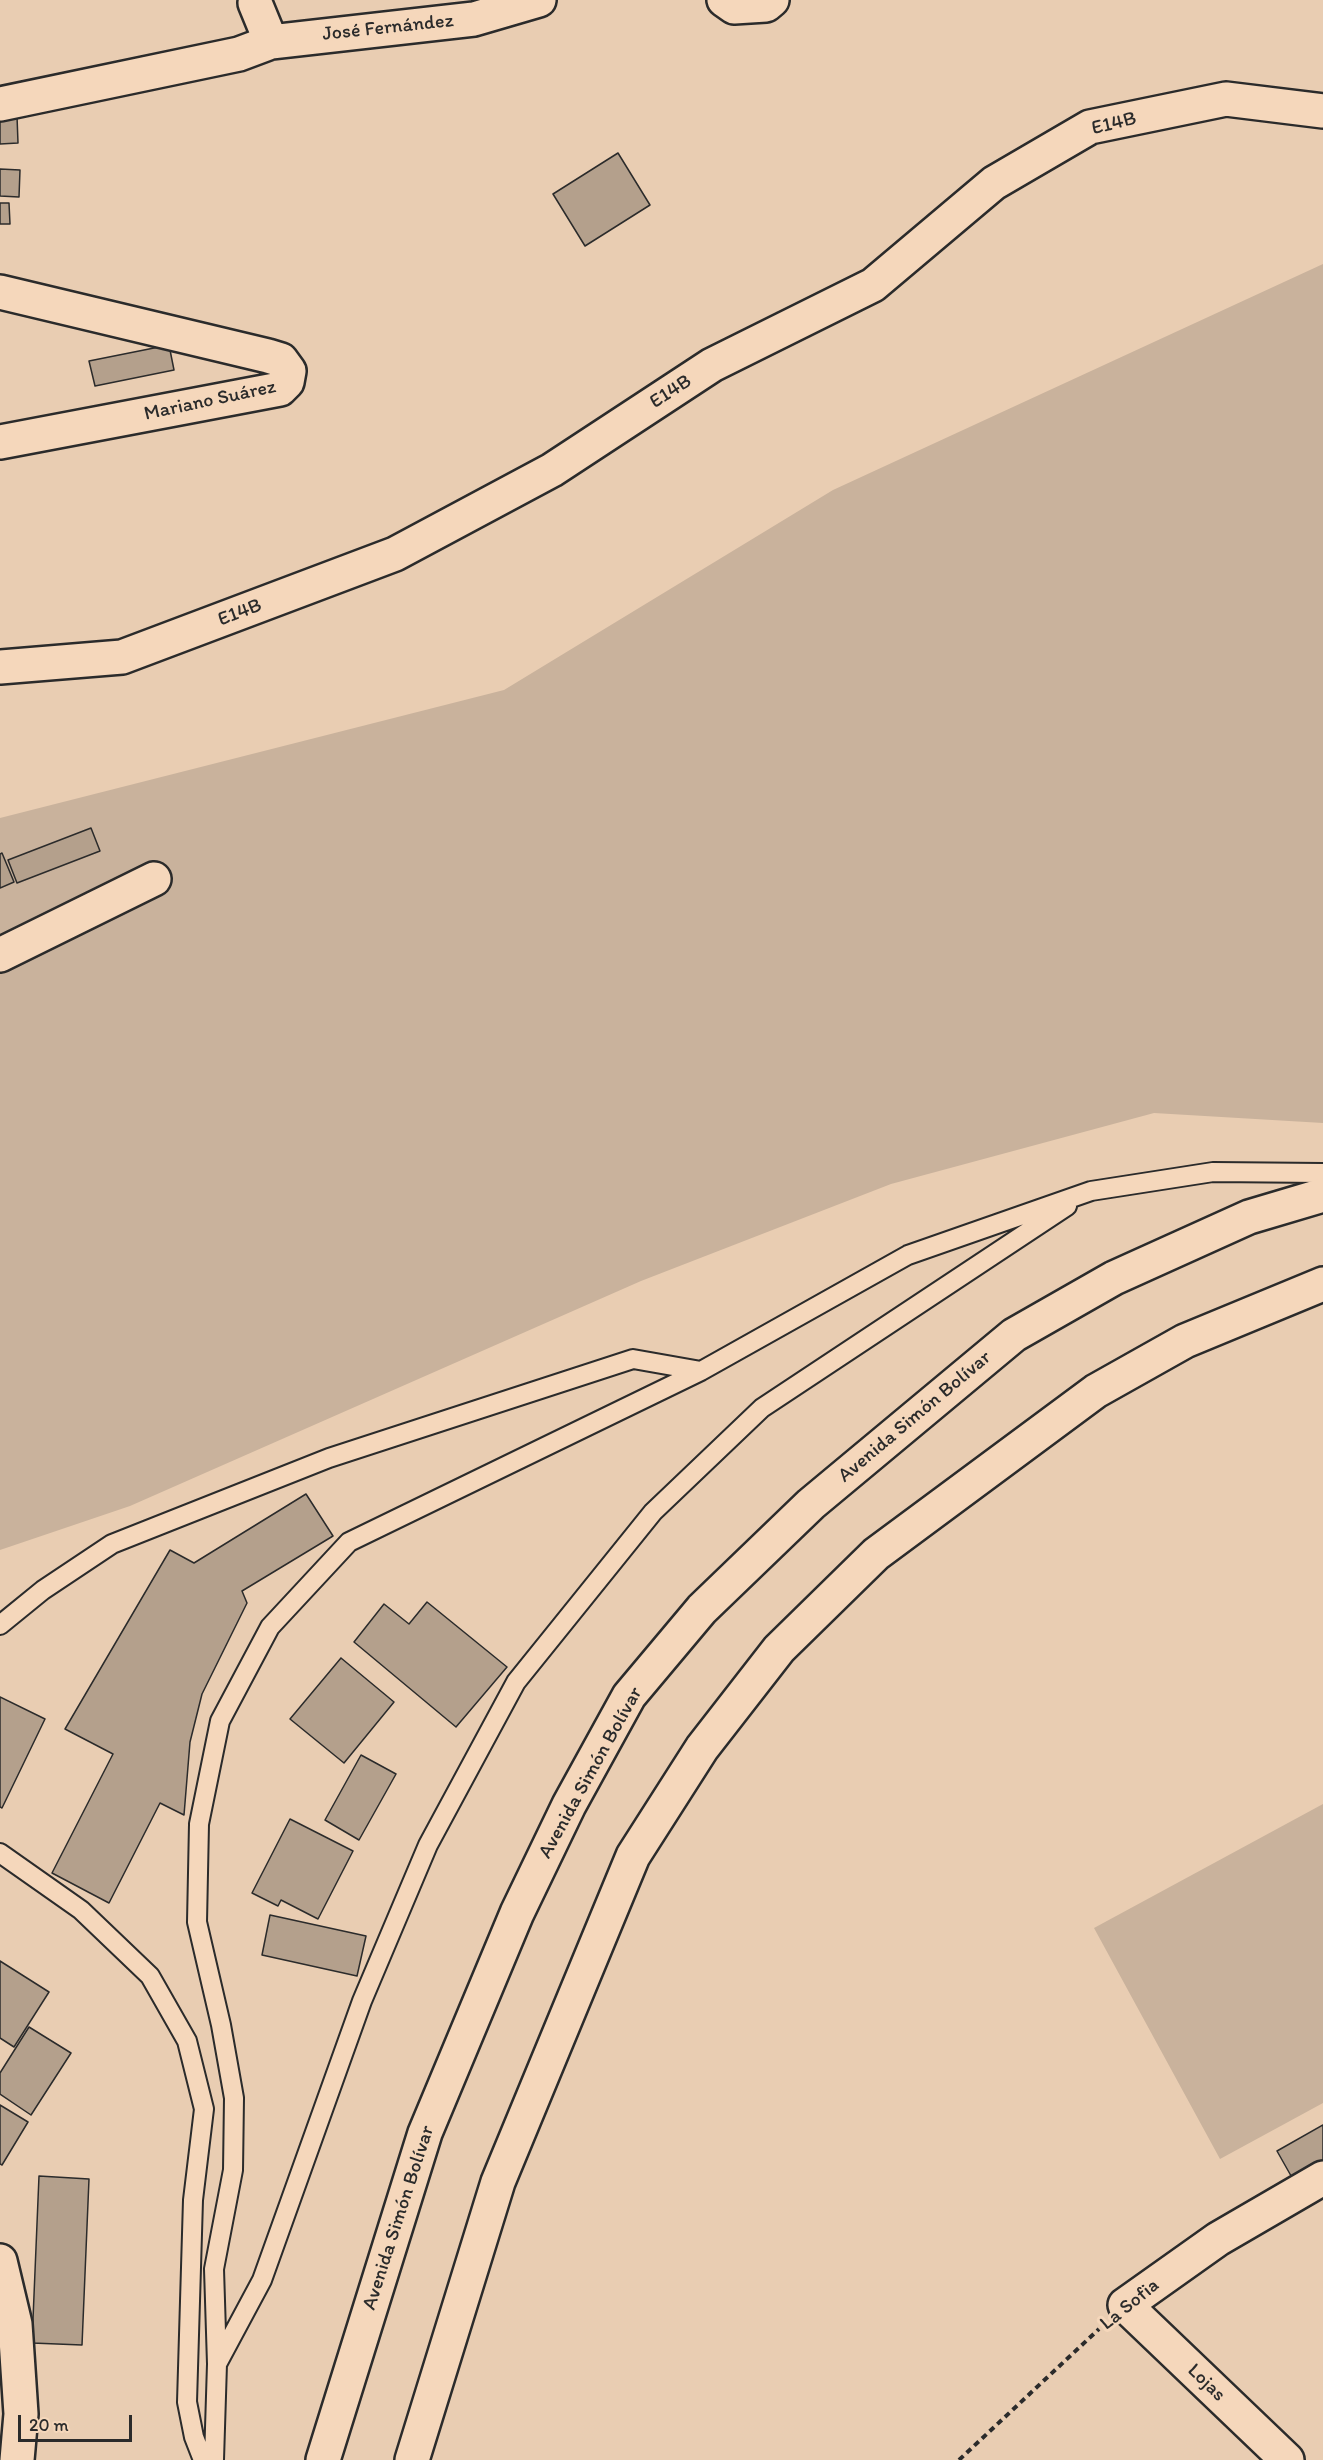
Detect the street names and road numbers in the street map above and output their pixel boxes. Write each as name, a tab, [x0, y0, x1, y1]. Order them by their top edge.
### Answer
street label: José Fernández	[321, 9, 455, 47]
street label: E14B	[1089, 107, 1139, 141]
street label: E14B	[645, 370, 697, 414]
street label: Mariano Suárez	[142, 375, 278, 427]
street label: E14B	[215, 594, 265, 632]
street label: Avenida Simón Bolívar	[834, 1346, 996, 1488]
street label: Avenida Simón Bolívar	[534, 1683, 648, 1863]
street label: Avenida Simón Bolívar	[358, 2123, 440, 2313]
street label: La Sofia	[1096, 2274, 1164, 2336]
street label: Lojas	[1182, 2359, 1230, 2407]

